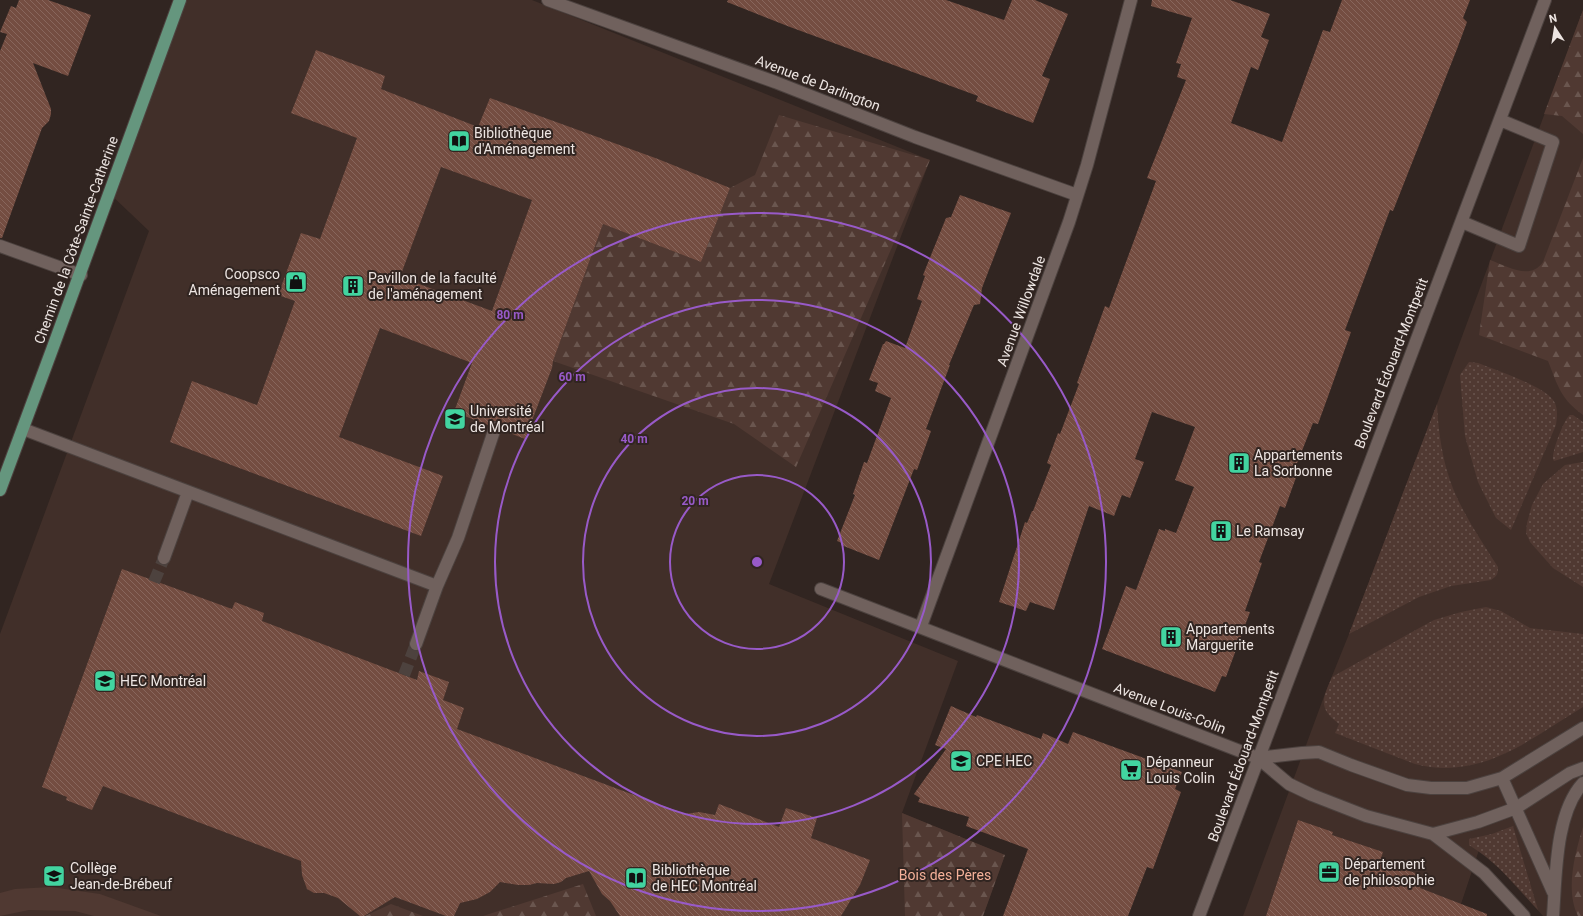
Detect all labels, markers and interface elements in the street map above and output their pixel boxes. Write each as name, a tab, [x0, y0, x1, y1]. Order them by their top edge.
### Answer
north arrow	[1535, 8, 1575, 48]
text: N	[1548, 11, 1558, 26]
street label: Avenue de Darlington	[753, 52, 883, 114]
place label: Bibliothèque d'Aménagement	[474, 125, 575, 157]
library icon: Bibliothèque d'Aménagement	[446, 128, 472, 154]
street label: Chemin de la Côte-Sainte-Catherine	[31, 134, 121, 346]
street label: Avenue Willowdale	[994, 253, 1048, 369]
place label: Coopsco Aménagement	[189, 266, 280, 298]
shop icon: Coopsco Aménagement	[283, 269, 309, 295]
place label: Pavillon de la faculté de l'aménagement	[368, 270, 497, 302]
building icon: Pavillon de la faculté de l'aménagement	[340, 273, 366, 299]
street label: Boulevard Édouard-Montpetit	[1350, 275, 1431, 450]
text: 80 m	[496, 308, 524, 322]
text: 60 m	[558, 370, 586, 384]
place label: Université de Montréal	[470, 403, 544, 435]
school or university icon: Université de Montréal	[442, 406, 468, 432]
text: 40 m	[620, 432, 648, 446]
place label: Appartements La Sorbonne	[1254, 447, 1343, 479]
building icon: Appartements La Sorbonne	[1226, 450, 1252, 476]
text: 20 m	[681, 494, 709, 508]
building icon: Le Ramsay	[1208, 518, 1234, 544]
place label: Le Ramsay	[1236, 523, 1305, 539]
centre of rings	[750, 555, 764, 569]
place label: Appartements Marguerite	[1186, 621, 1275, 653]
building icon: Appartements Marguerite	[1158, 624, 1184, 650]
street label: Boulevard Édouard-Montpetit	[1204, 667, 1282, 844]
school or university icon: HEC Montréal	[92, 668, 118, 694]
place label: HEC Montréal	[120, 673, 206, 689]
street label: Avenue Louis-Colin	[1112, 679, 1228, 737]
school or university icon: CPE HEC	[948, 748, 974, 774]
place label: CPE HEC	[976, 753, 1032, 769]
place label: Dépanneur Louis Colin	[1146, 754, 1215, 786]
supermarket icon: Dépanneur Louis Colin	[1118, 757, 1144, 783]
place label: Département de philosophie	[1344, 856, 1435, 888]
office icon: Département de philosophie	[1316, 859, 1342, 885]
place label: Collège Jean-de-Brébeuf	[70, 860, 172, 892]
place label: Bibliothèque de HEC Montréal	[652, 862, 757, 894]
school or university icon: Collège Jean-de-Brébeuf	[41, 863, 67, 889]
library icon: Bibliothèque de HEC Montréal	[623, 865, 649, 891]
park label: Bois des Pères	[899, 867, 991, 883]

